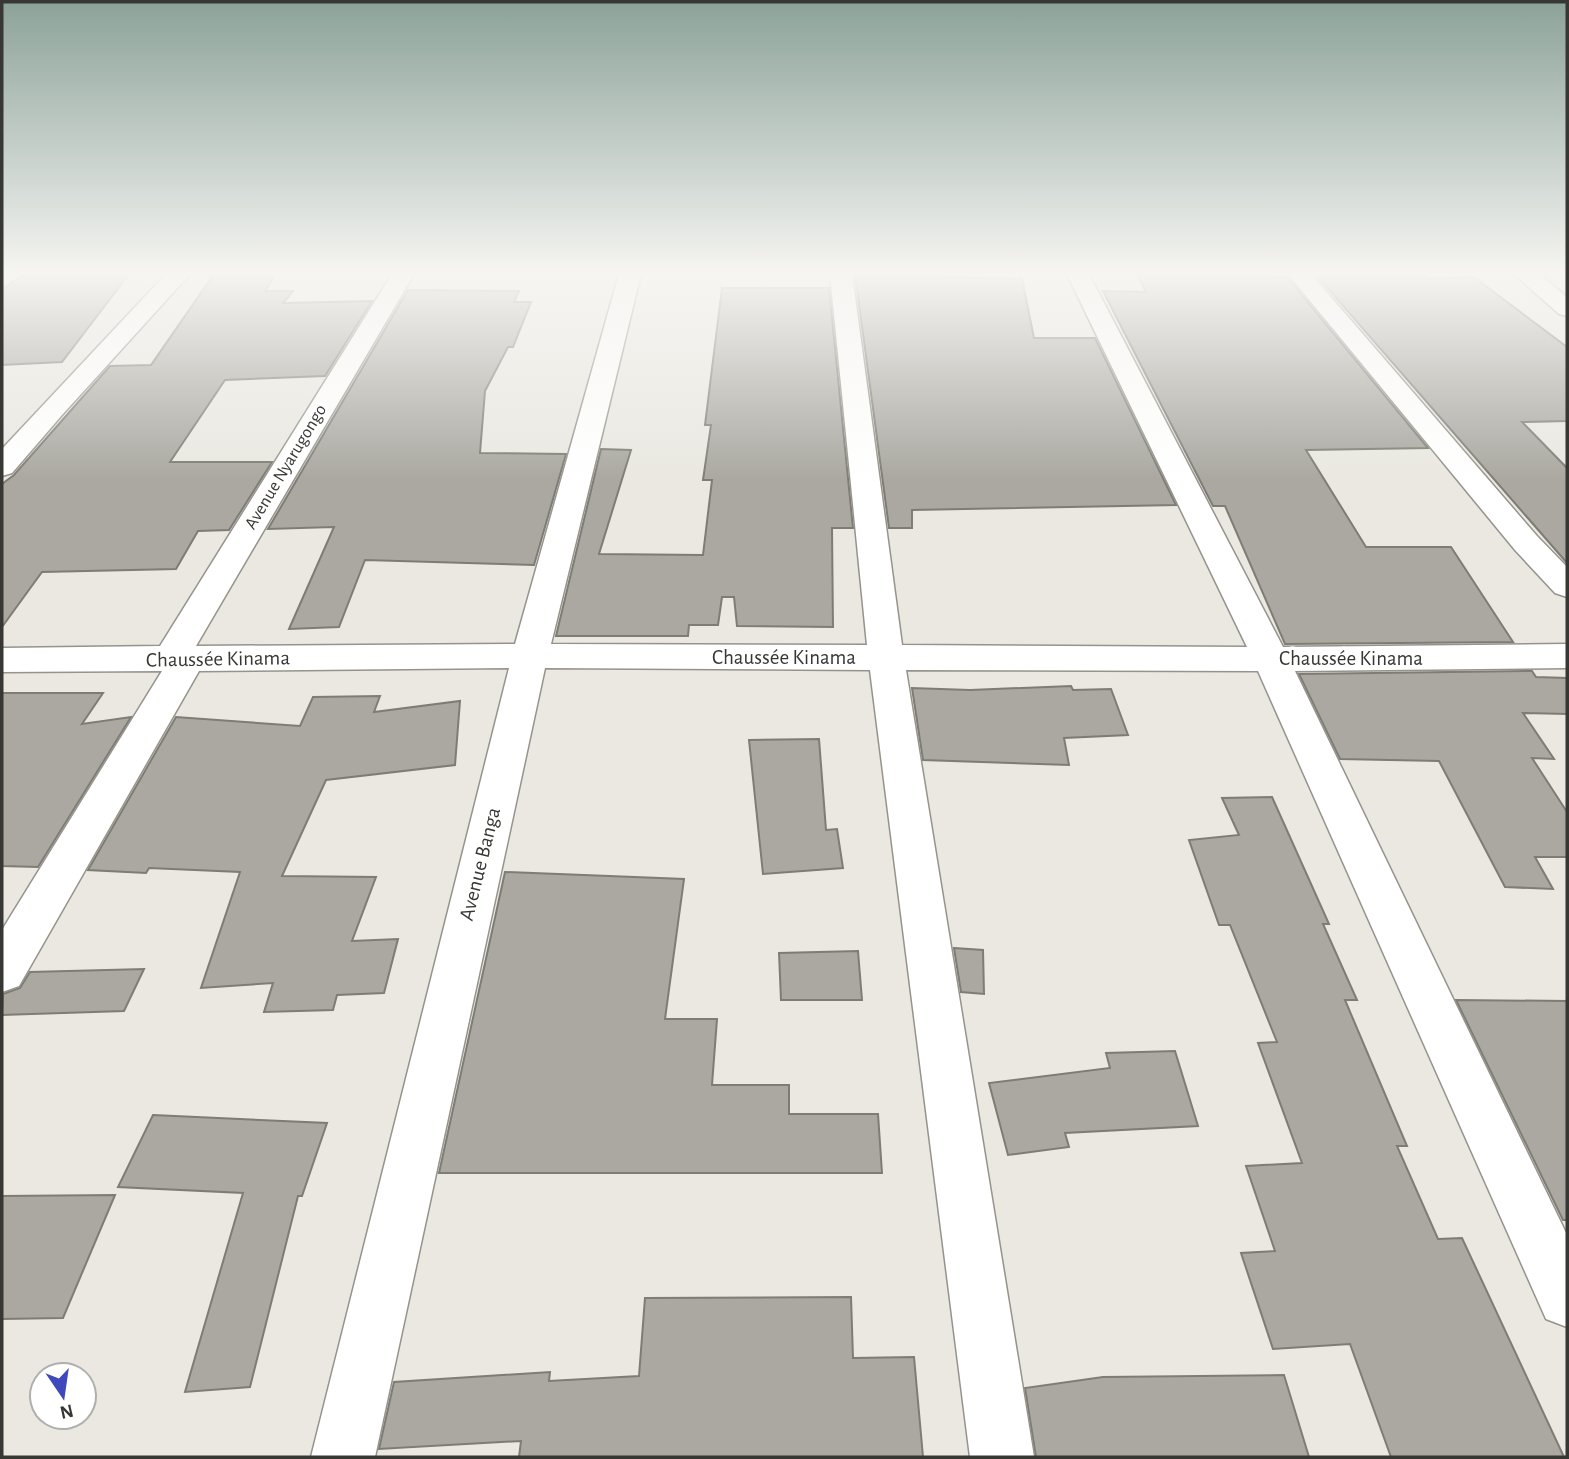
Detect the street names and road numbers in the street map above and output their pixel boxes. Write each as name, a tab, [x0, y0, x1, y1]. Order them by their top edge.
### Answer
street label: Avenue Nyarugongo	[242, 401, 330, 533]
street label: Chaussée Kinama	[146, 647, 290, 671]
street label: Chaussée Kinama	[712, 647, 856, 668]
street label: Chaussée Kinama	[1279, 648, 1423, 669]
street label: Avenue Banga	[456, 805, 504, 923]

